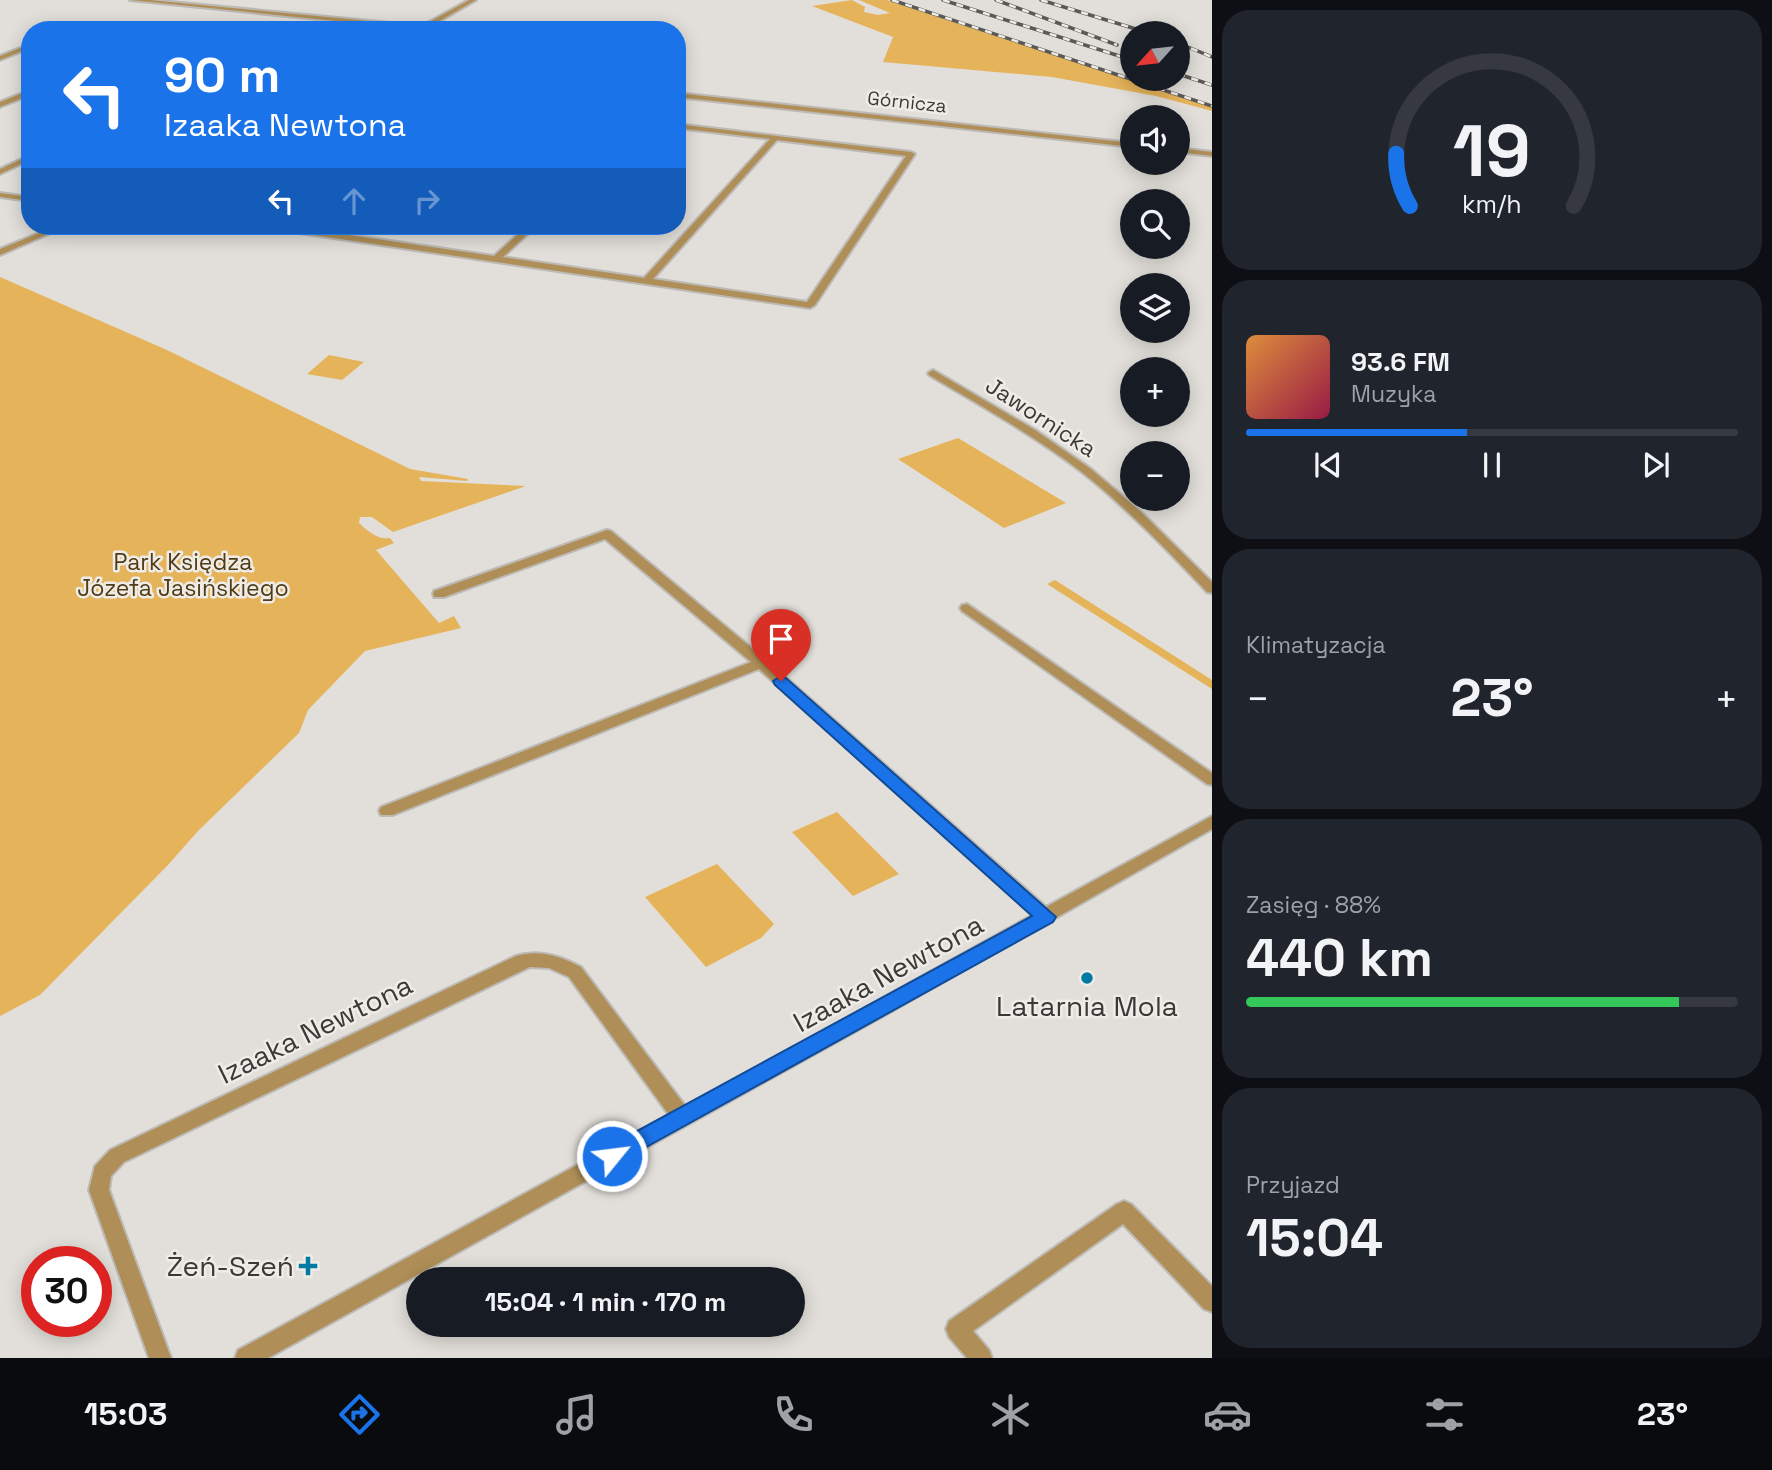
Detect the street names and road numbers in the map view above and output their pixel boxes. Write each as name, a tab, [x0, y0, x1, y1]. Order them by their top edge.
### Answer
street label: Górnicza	[866, 85, 948, 119]
street label: Jawornicka	[980, 370, 1102, 464]
street label: Izaaka Newtona	[787, 906, 989, 1040]
street label: Izaaka Newtona	[212, 966, 418, 1092]

